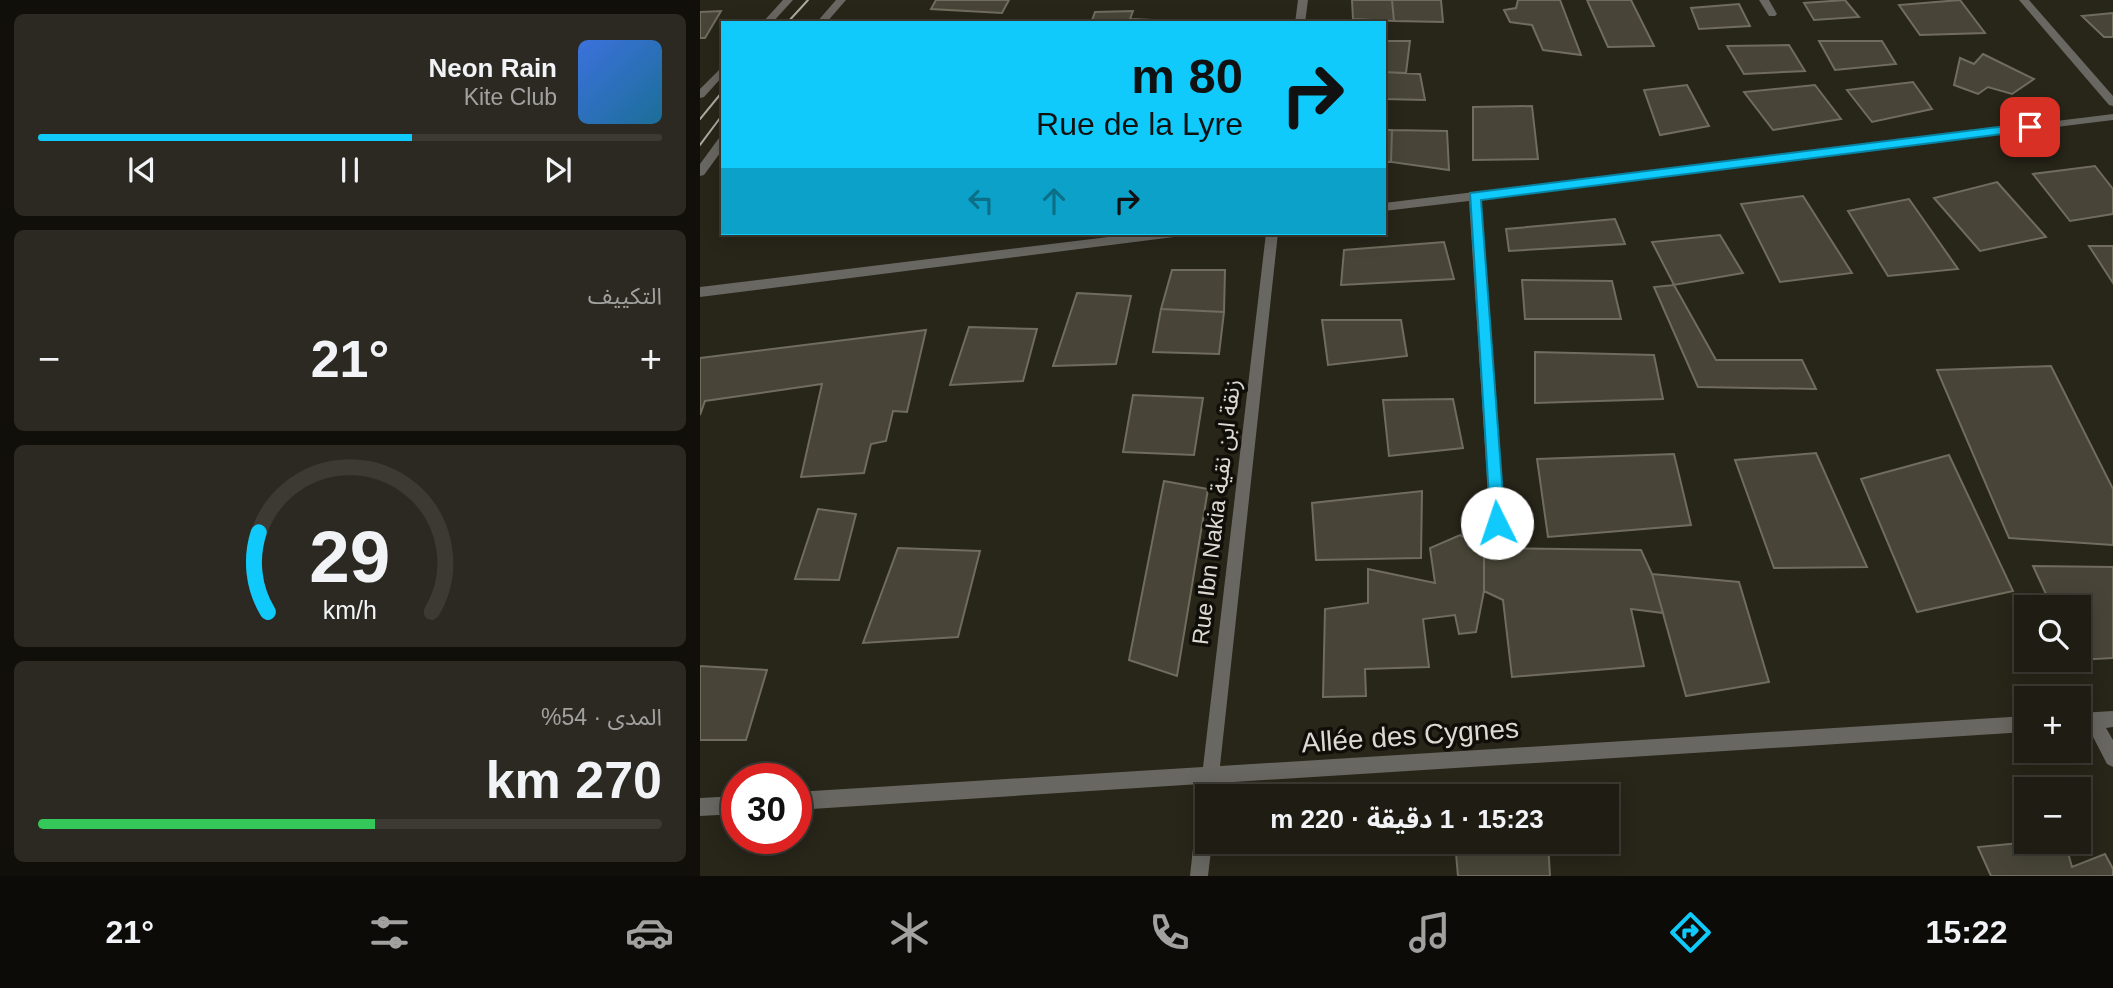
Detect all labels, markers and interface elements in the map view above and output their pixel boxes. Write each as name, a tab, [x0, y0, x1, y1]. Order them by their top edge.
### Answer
text: 80 m	[1131, 49, 1243, 103]
icon: right	[1267, 49, 1358, 140]
text: Neon Rain	[428, 53, 557, 83]
text: Kite Club	[464, 84, 557, 110]
pin	[2000, 97, 2060, 157]
text: Rue de la Lyre	[1036, 106, 1243, 142]
icon: arrive	[2011, 108, 2049, 146]
icon: previous	[123, 151, 161, 189]
icon: pause	[331, 151, 369, 189]
icon: next	[539, 151, 577, 189]
icon: left	[962, 182, 1000, 220]
icon: ahead	[1035, 182, 1073, 220]
icon: right	[1108, 182, 1146, 220]
text: التكييف	[588, 283, 662, 309]
text: 21°	[311, 330, 389, 388]
text: −	[38, 338, 60, 380]
text: +	[640, 338, 662, 380]
street label: Rue Ibn Nakia زنقة ابن نقية	[1187, 378, 1246, 646]
position arrow	[1460, 486, 1534, 560]
text: 29	[310, 516, 390, 597]
map controls	[2014, 595, 2091, 854]
button: search	[2014, 595, 2091, 672]
text: km/h	[323, 596, 377, 624]
button: +	[2014, 686, 2091, 763]
text: المدى · 54%	[541, 704, 662, 730]
street label: Allée des Cygnes	[1300, 712, 1520, 759]
text: 270 km	[486, 751, 662, 809]
speed limit sign: 30	[721, 763, 812, 854]
button: −	[2014, 777, 2091, 854]
text: 15:23 · 1 دقيقة · 220 m	[1270, 804, 1544, 834]
icon: filters	[365, 908, 414, 957]
icon: car	[625, 908, 674, 957]
icon: climate	[885, 908, 934, 957]
icon: phone	[1145, 908, 1194, 957]
icon: music	[1405, 908, 1454, 957]
icon: directions	[1666, 908, 1715, 957]
text: 21°	[106, 914, 154, 950]
text: 15:22	[1926, 914, 2007, 950]

